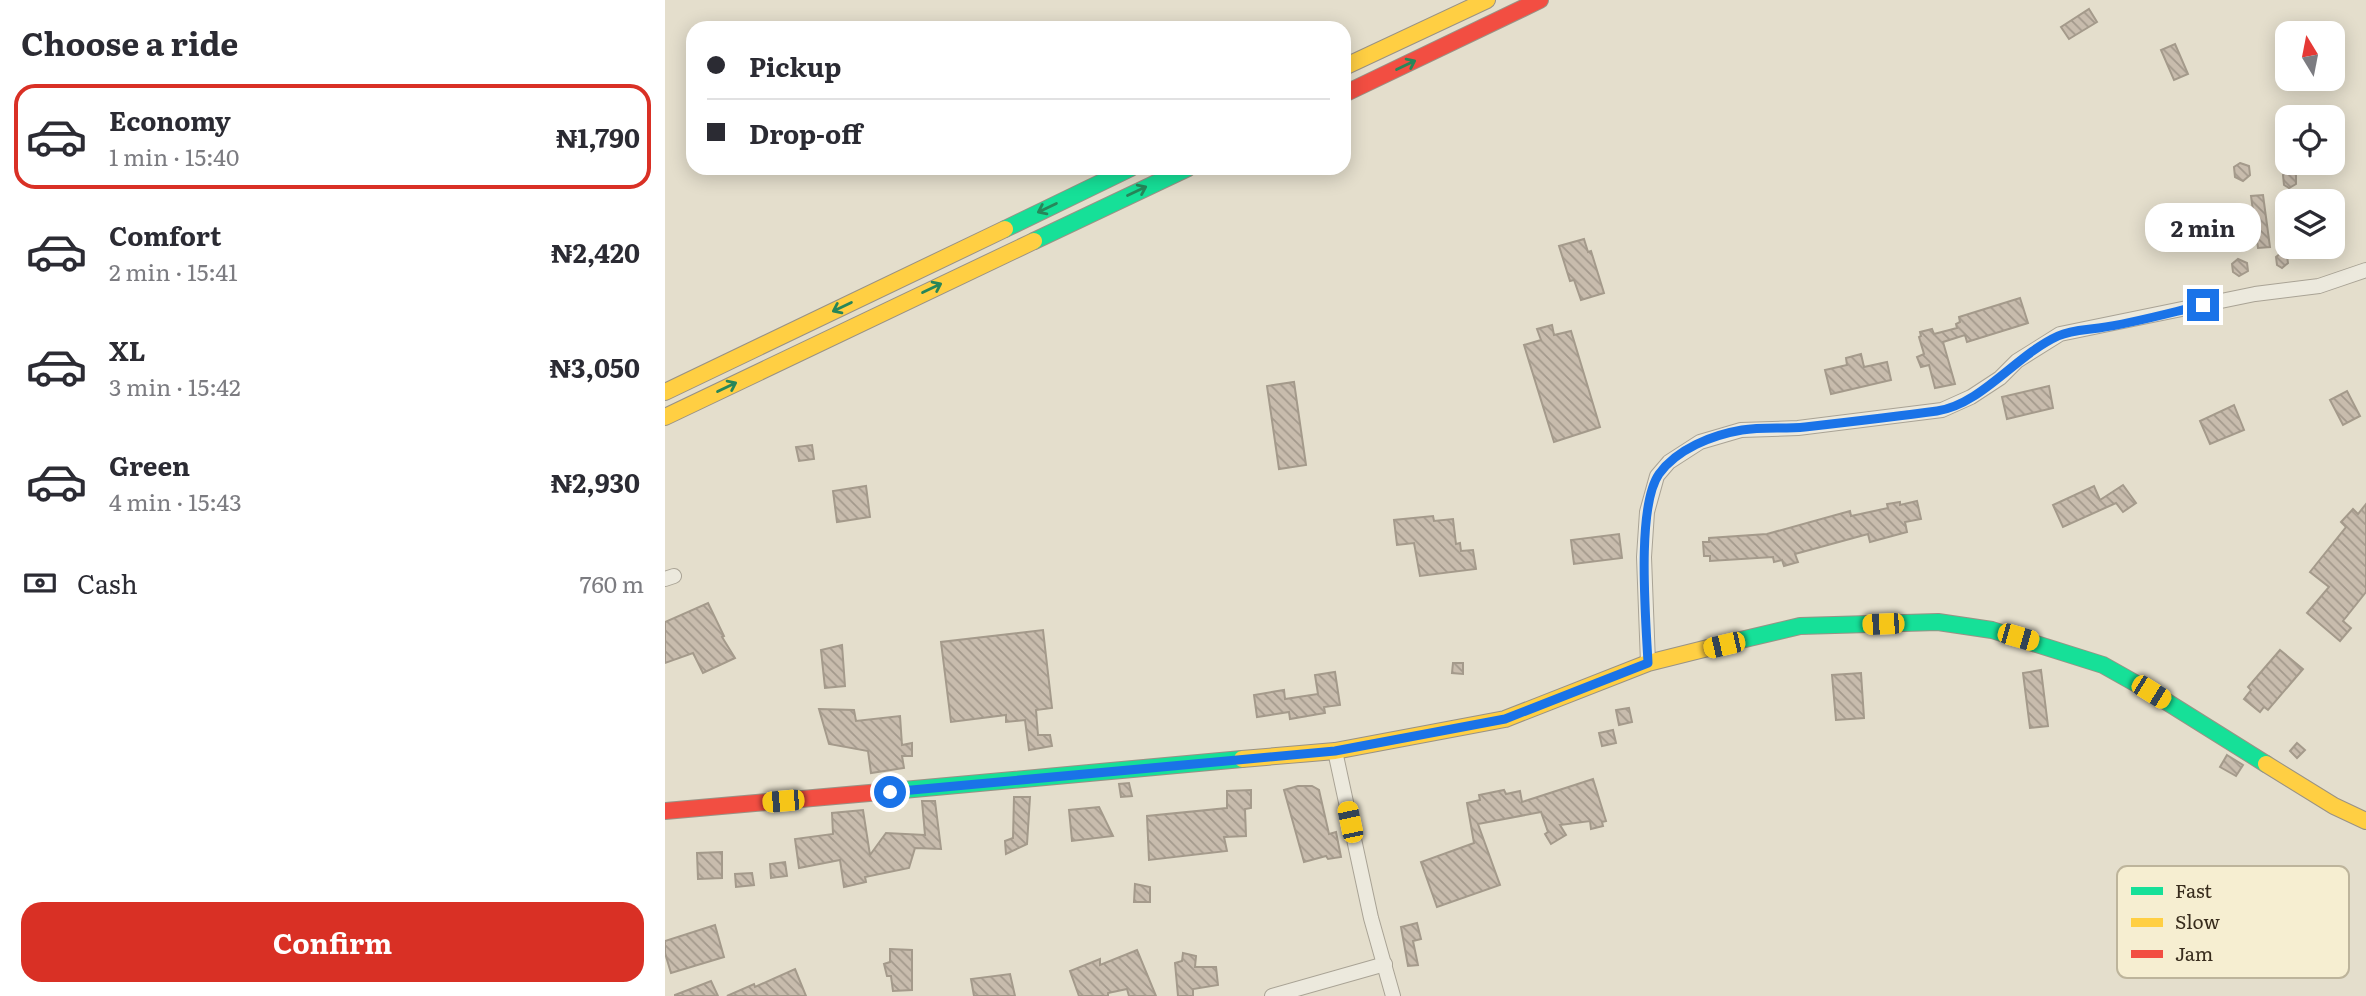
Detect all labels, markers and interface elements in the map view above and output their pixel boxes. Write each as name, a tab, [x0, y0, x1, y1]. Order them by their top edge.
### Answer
text: Choose a ride	[21, 18, 238, 66]
north arrow	[2275, 21, 2345, 91]
map controls	[2275, 21, 2345, 259]
text: Pickup	[749, 46, 841, 85]
one-way arrow	[1395, 57, 1416, 71]
text: Economy	[109, 100, 231, 139]
icon: car	[25, 105, 88, 168]
button: locate	[2275, 105, 2345, 175]
text: Drop-off	[749, 113, 862, 152]
text: ₦1,790	[556, 117, 640, 156]
text: 1 min · 15:40	[109, 139, 239, 173]
one-way arrow	[1126, 184, 1147, 198]
button: layers	[2275, 189, 2345, 259]
one-way arrow	[1037, 202, 1058, 215]
callout: 2 min	[2145, 204, 2261, 252]
text: 2 min	[2171, 210, 2235, 244]
text: Comfort	[109, 215, 221, 254]
icon: car	[25, 220, 88, 283]
text: ₦2,420	[551, 232, 640, 271]
text: 2 min · 15:41	[109, 254, 238, 288]
one-way arrow	[921, 281, 942, 295]
route end	[2187, 289, 2219, 321]
one-way arrow	[832, 301, 853, 314]
text: XL	[109, 330, 146, 369]
icon: car	[25, 335, 88, 398]
text: ₦3,050	[549, 347, 640, 386]
text: 3 min · 15:42	[109, 369, 241, 403]
one-way arrow	[715, 380, 737, 393]
text: Green	[109, 445, 190, 484]
icon: car	[25, 450, 88, 513]
text: ₦2,930	[551, 462, 640, 501]
text: 4 min · 15:43	[109, 484, 242, 518]
text: Cash	[77, 563, 138, 602]
icon: cash	[21, 564, 59, 602]
text: 760 m	[580, 566, 644, 600]
car	[1862, 613, 1905, 635]
car	[1995, 621, 2042, 653]
car	[1702, 630, 1747, 660]
car	[2128, 672, 2175, 712]
route start	[874, 776, 906, 808]
car	[762, 789, 805, 813]
car	[1336, 799, 1365, 845]
legend	[2117, 866, 2349, 978]
text: Fast	[2175, 876, 2212, 904]
button: Confirm	[21, 902, 644, 982]
text: Slow	[2175, 907, 2220, 935]
text: Jam	[2175, 939, 2213, 967]

